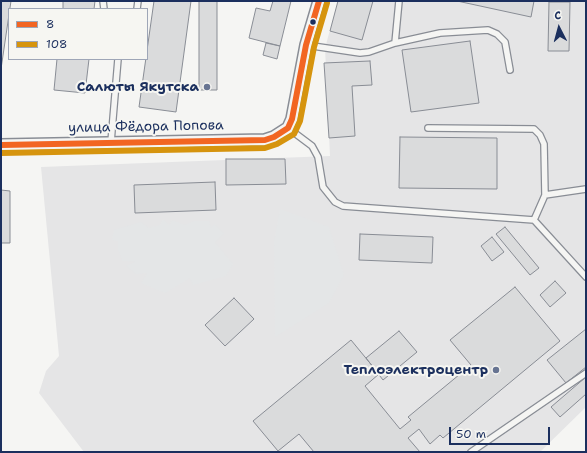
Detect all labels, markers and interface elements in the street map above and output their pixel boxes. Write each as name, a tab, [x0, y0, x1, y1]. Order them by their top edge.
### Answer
legend	[8, 8, 148, 60]
north arrow	[539, 8, 579, 48]
text: С	[554, 8, 562, 23]
text: 8	[46, 16, 54, 32]
unlabelled marker	[308, 17, 318, 27]
text: 108	[46, 36, 67, 52]
place label: Салюты Якутска	[77, 79, 199, 95]
marker: Салюты Якутска	[202, 82, 212, 92]
street label: улица Фёдора Попова	[68, 117, 224, 137]
place label: Теплоэлектроцентр	[344, 362, 488, 378]
marker: Теплоэлектроцентр	[491, 365, 501, 375]
scale bar	[451, 419, 552, 445]
text: 50 m	[456, 426, 486, 442]

